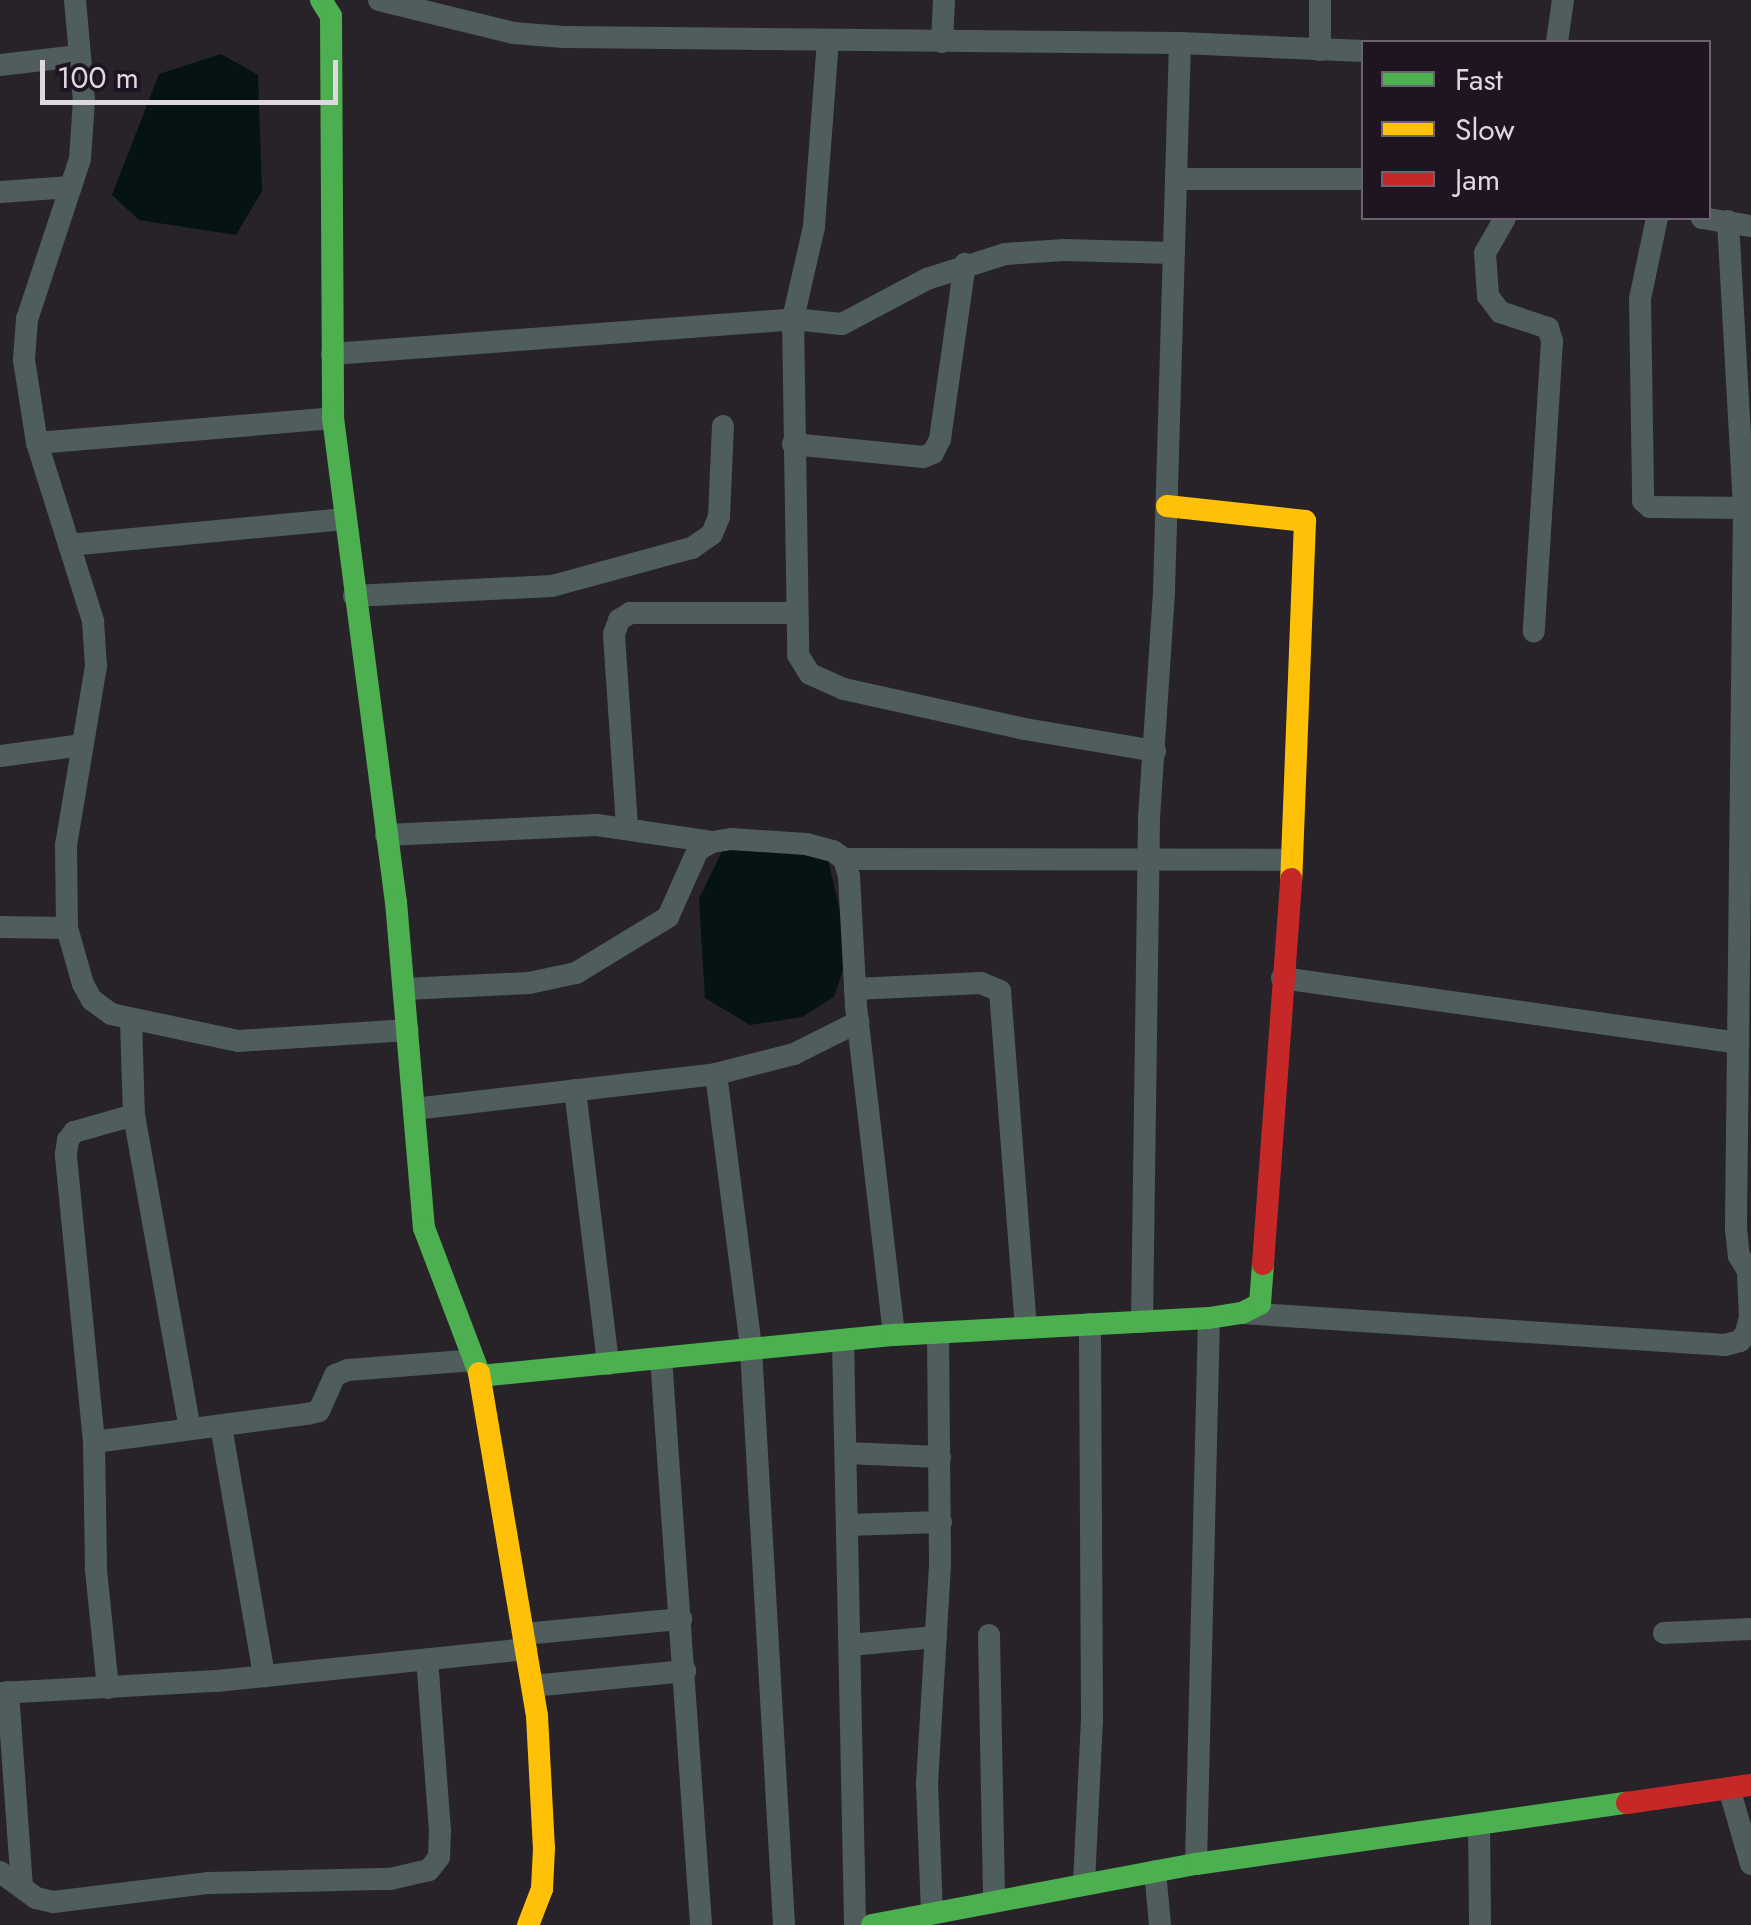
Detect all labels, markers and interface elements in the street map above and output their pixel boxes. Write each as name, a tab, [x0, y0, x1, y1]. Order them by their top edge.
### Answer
scale bar	[45, 40, 342, 102]
legend	[1361, 40, 1711, 220]
text: 100 m	[57, 56, 139, 99]
text: Fast	[1455, 58, 1503, 101]
text: Slow	[1455, 108, 1515, 151]
text: Jam	[1455, 158, 1500, 201]

